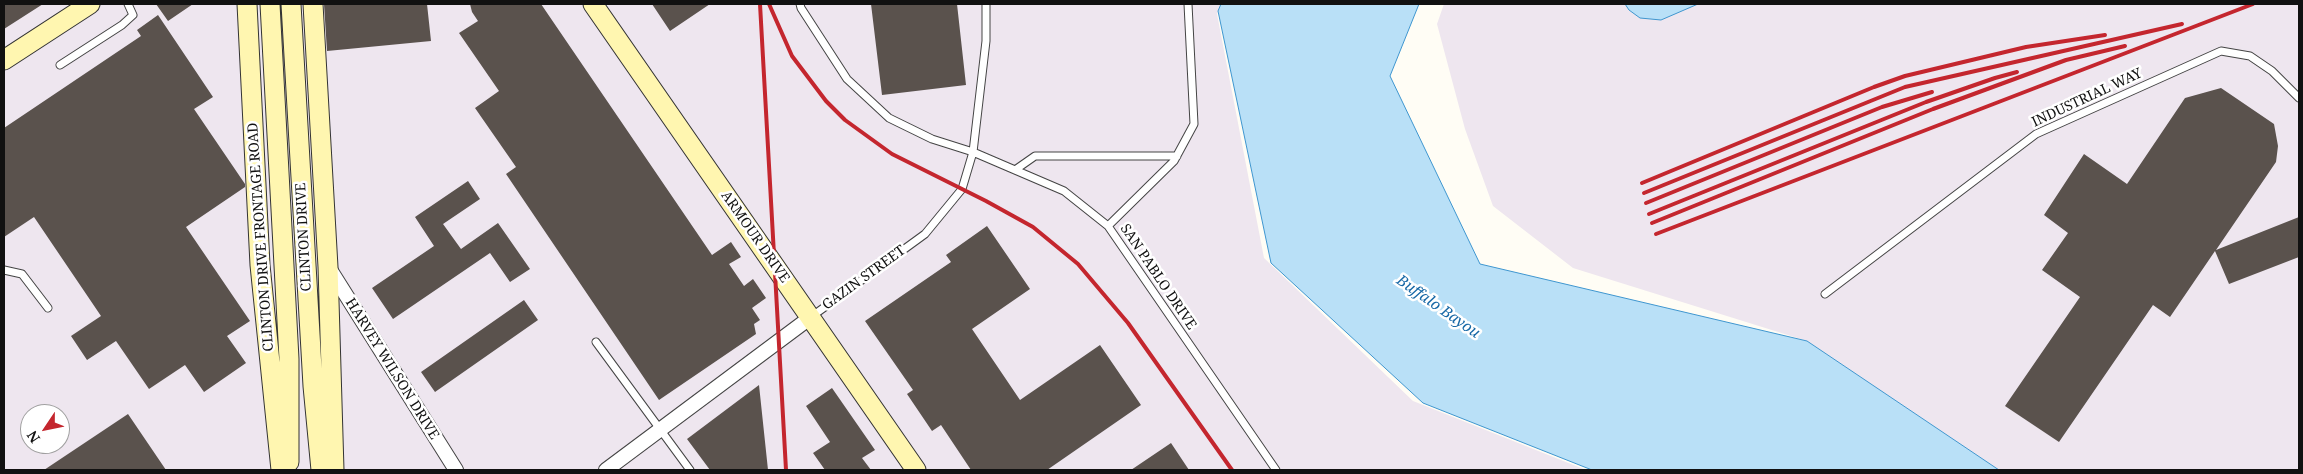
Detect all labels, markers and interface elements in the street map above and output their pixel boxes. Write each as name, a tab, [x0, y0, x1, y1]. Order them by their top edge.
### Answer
street label: INDUSTRIAL WAY	[2029, 65, 2145, 131]
street label: CLINTON DRIVE FRONTAGE ROAD	[245, 122, 277, 352]
street label: CLINTON DRIVE	[293, 182, 315, 292]
street label: ARMOUR DRIVE	[717, 188, 793, 286]
street label: SAN PABLO DRIVE	[1116, 221, 1200, 333]
street label: GAZIN STREET	[819, 242, 909, 314]
water label: Buffalo Bayou	[1393, 272, 1483, 342]
street label: HARVEY WILSON DRIVE	[342, 295, 442, 443]
north arrow	[20, 404, 70, 454]
text: N	[22, 427, 44, 447]

